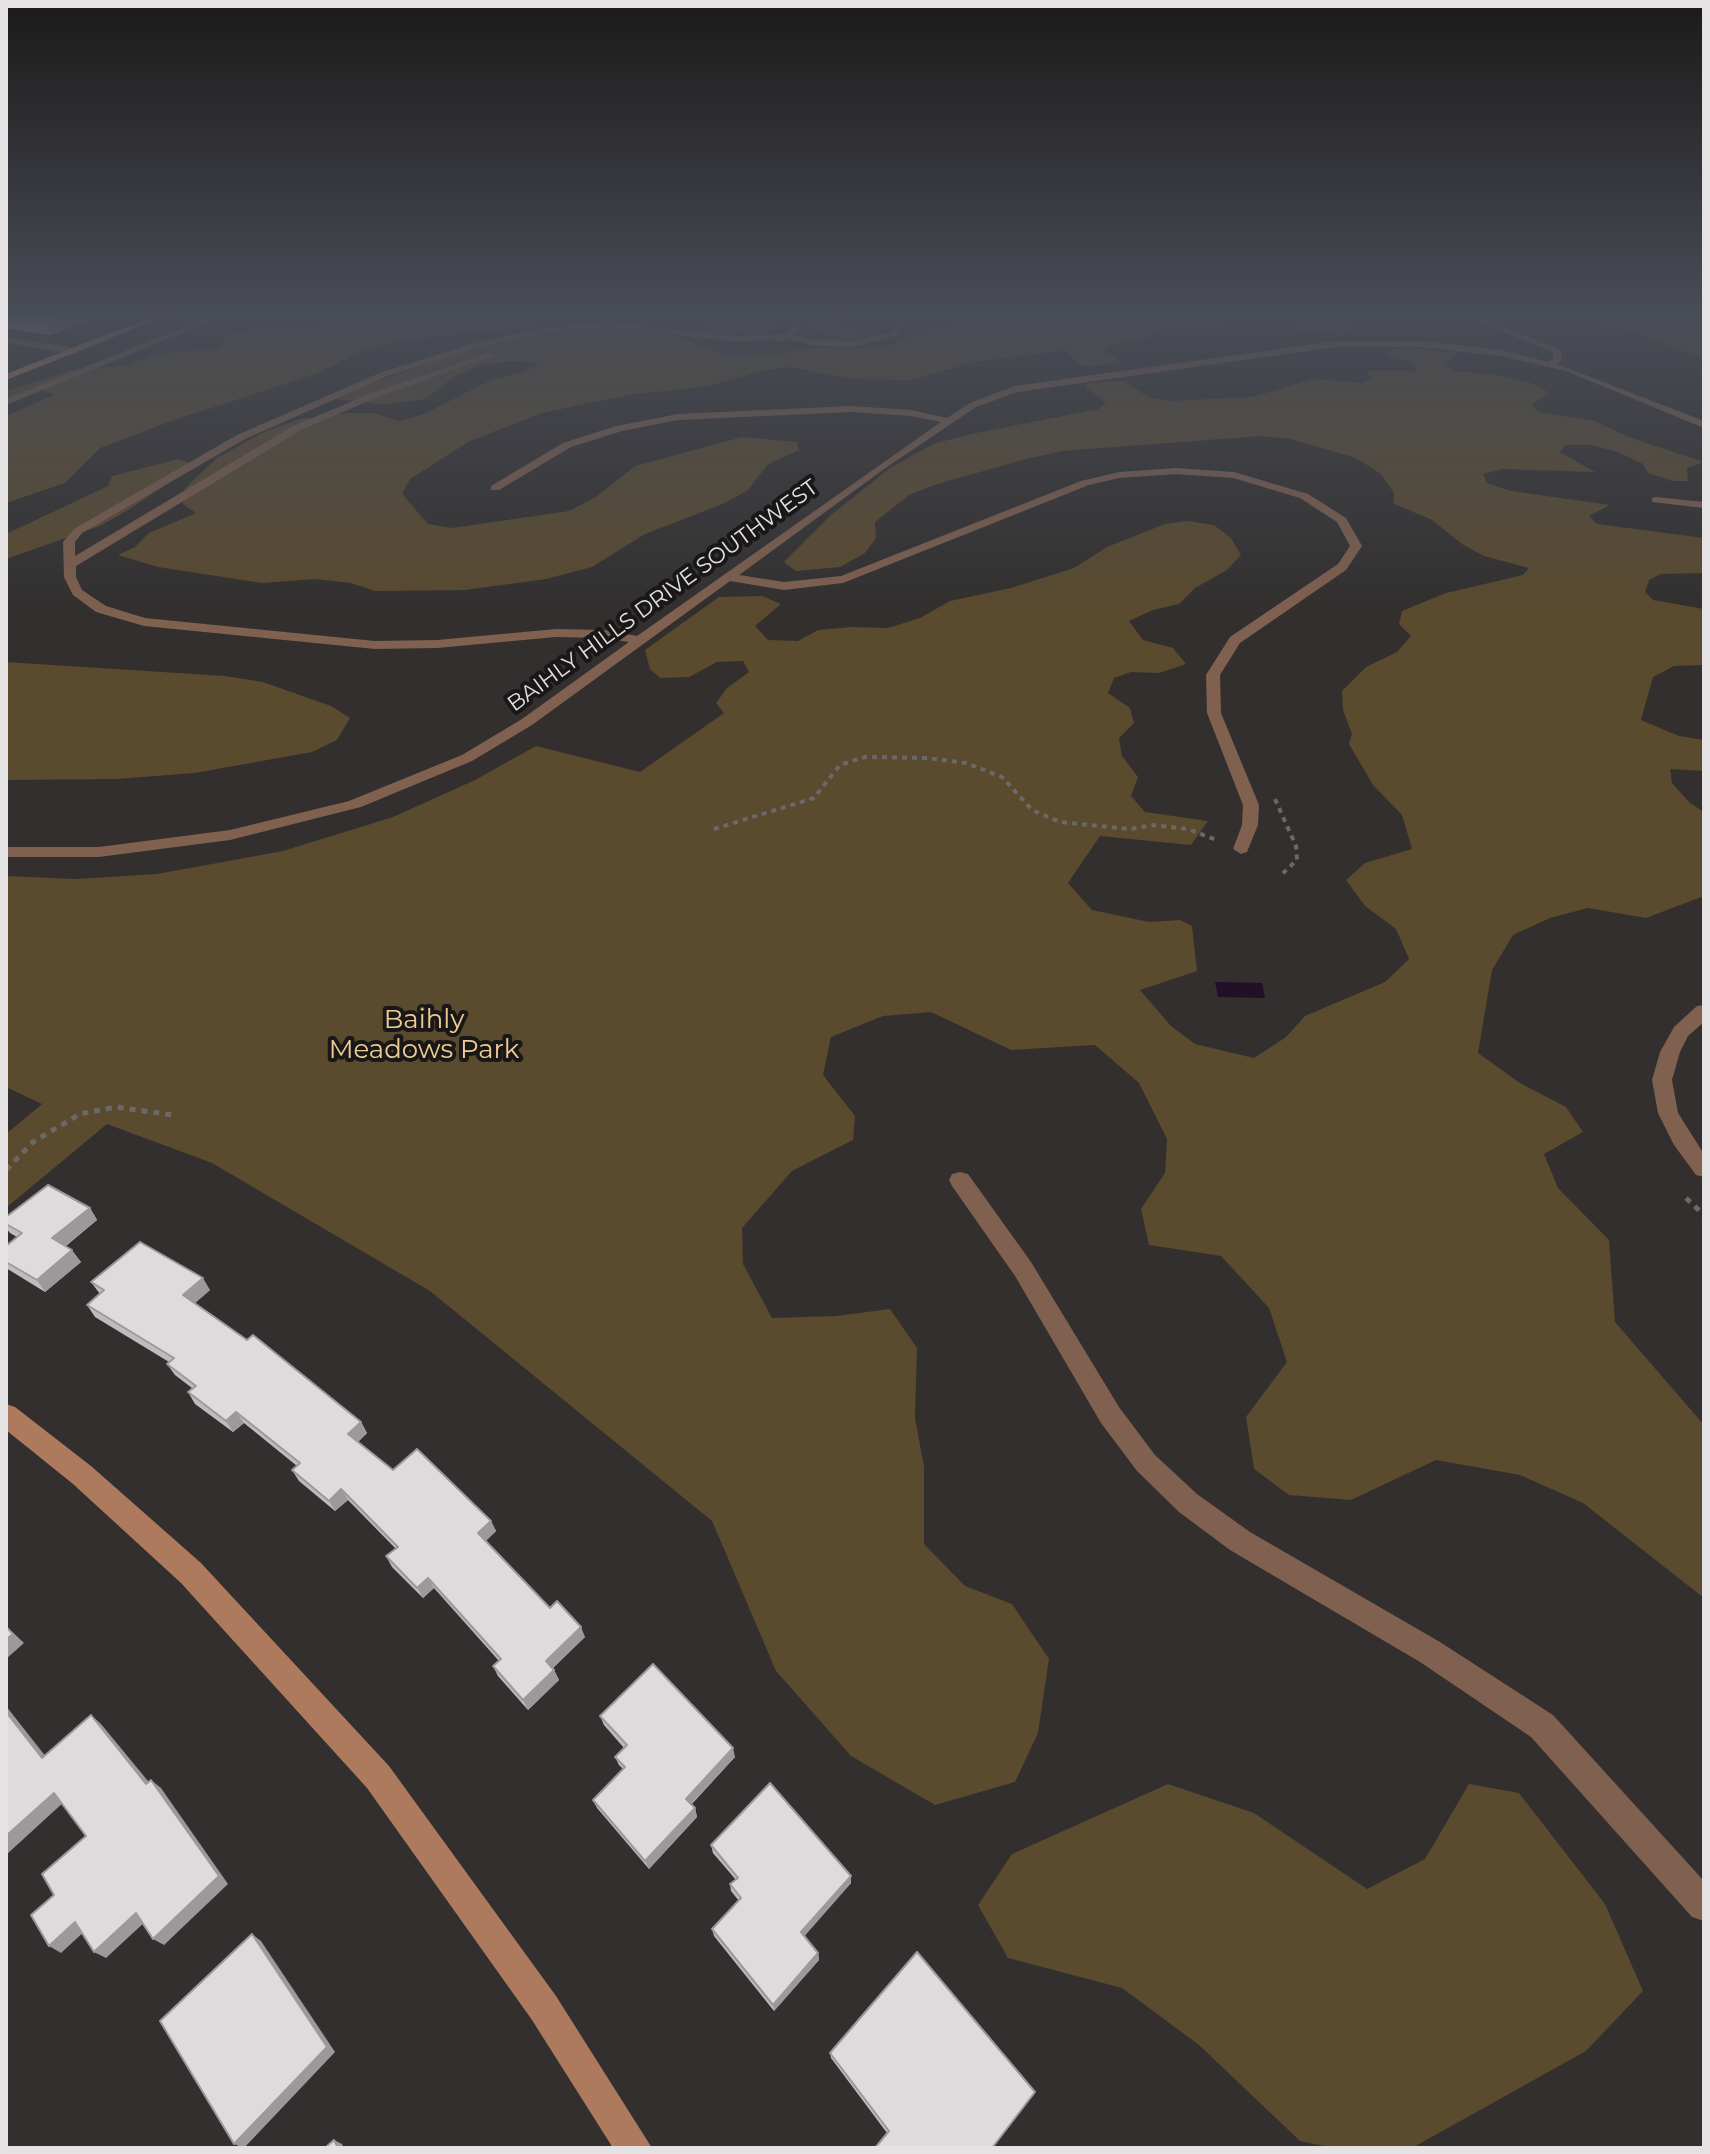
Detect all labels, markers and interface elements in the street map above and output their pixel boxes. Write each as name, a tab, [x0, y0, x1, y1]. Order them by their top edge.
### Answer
street label: BAIHLY HILLS DRIVE SOUTHWEST	[503, 474, 823, 718]
park label: Baihly Meadows Park	[329, 1004, 519, 1066]

